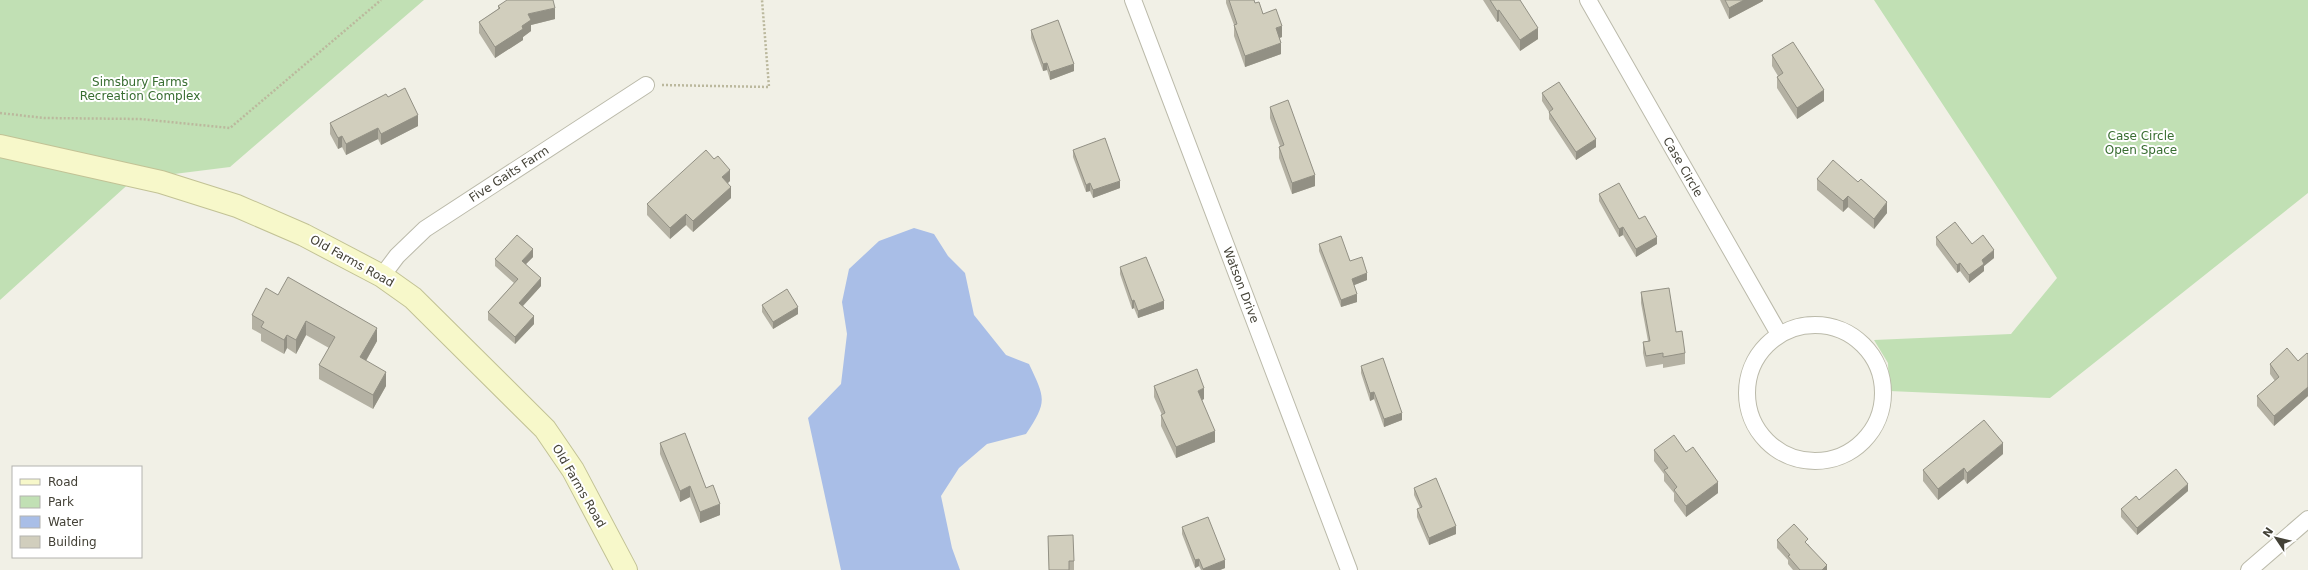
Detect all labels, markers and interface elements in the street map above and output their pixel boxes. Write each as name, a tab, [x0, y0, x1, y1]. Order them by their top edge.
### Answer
park label: Simsbury Farms Recreation Complex	[80, 75, 200, 103]
park label: Case Circle Open Space	[2105, 129, 2177, 157]
street label: Case Circle	[1660, 135, 1706, 199]
street label: Five Gaits Farm	[467, 143, 551, 205]
street label: Old Farms Road	[308, 232, 396, 290]
street label: Watson Drive	[1220, 245, 1262, 325]
street label: Old Farms Road	[549, 442, 609, 530]
legend	[12, 466, 142, 558]
text: Road	[48, 475, 78, 489]
text: Park	[48, 495, 74, 509]
text: Water	[48, 515, 84, 529]
north arrow	[2256, 518, 2296, 558]
text: N	[2260, 525, 2276, 540]
text: Building	[48, 535, 97, 549]

